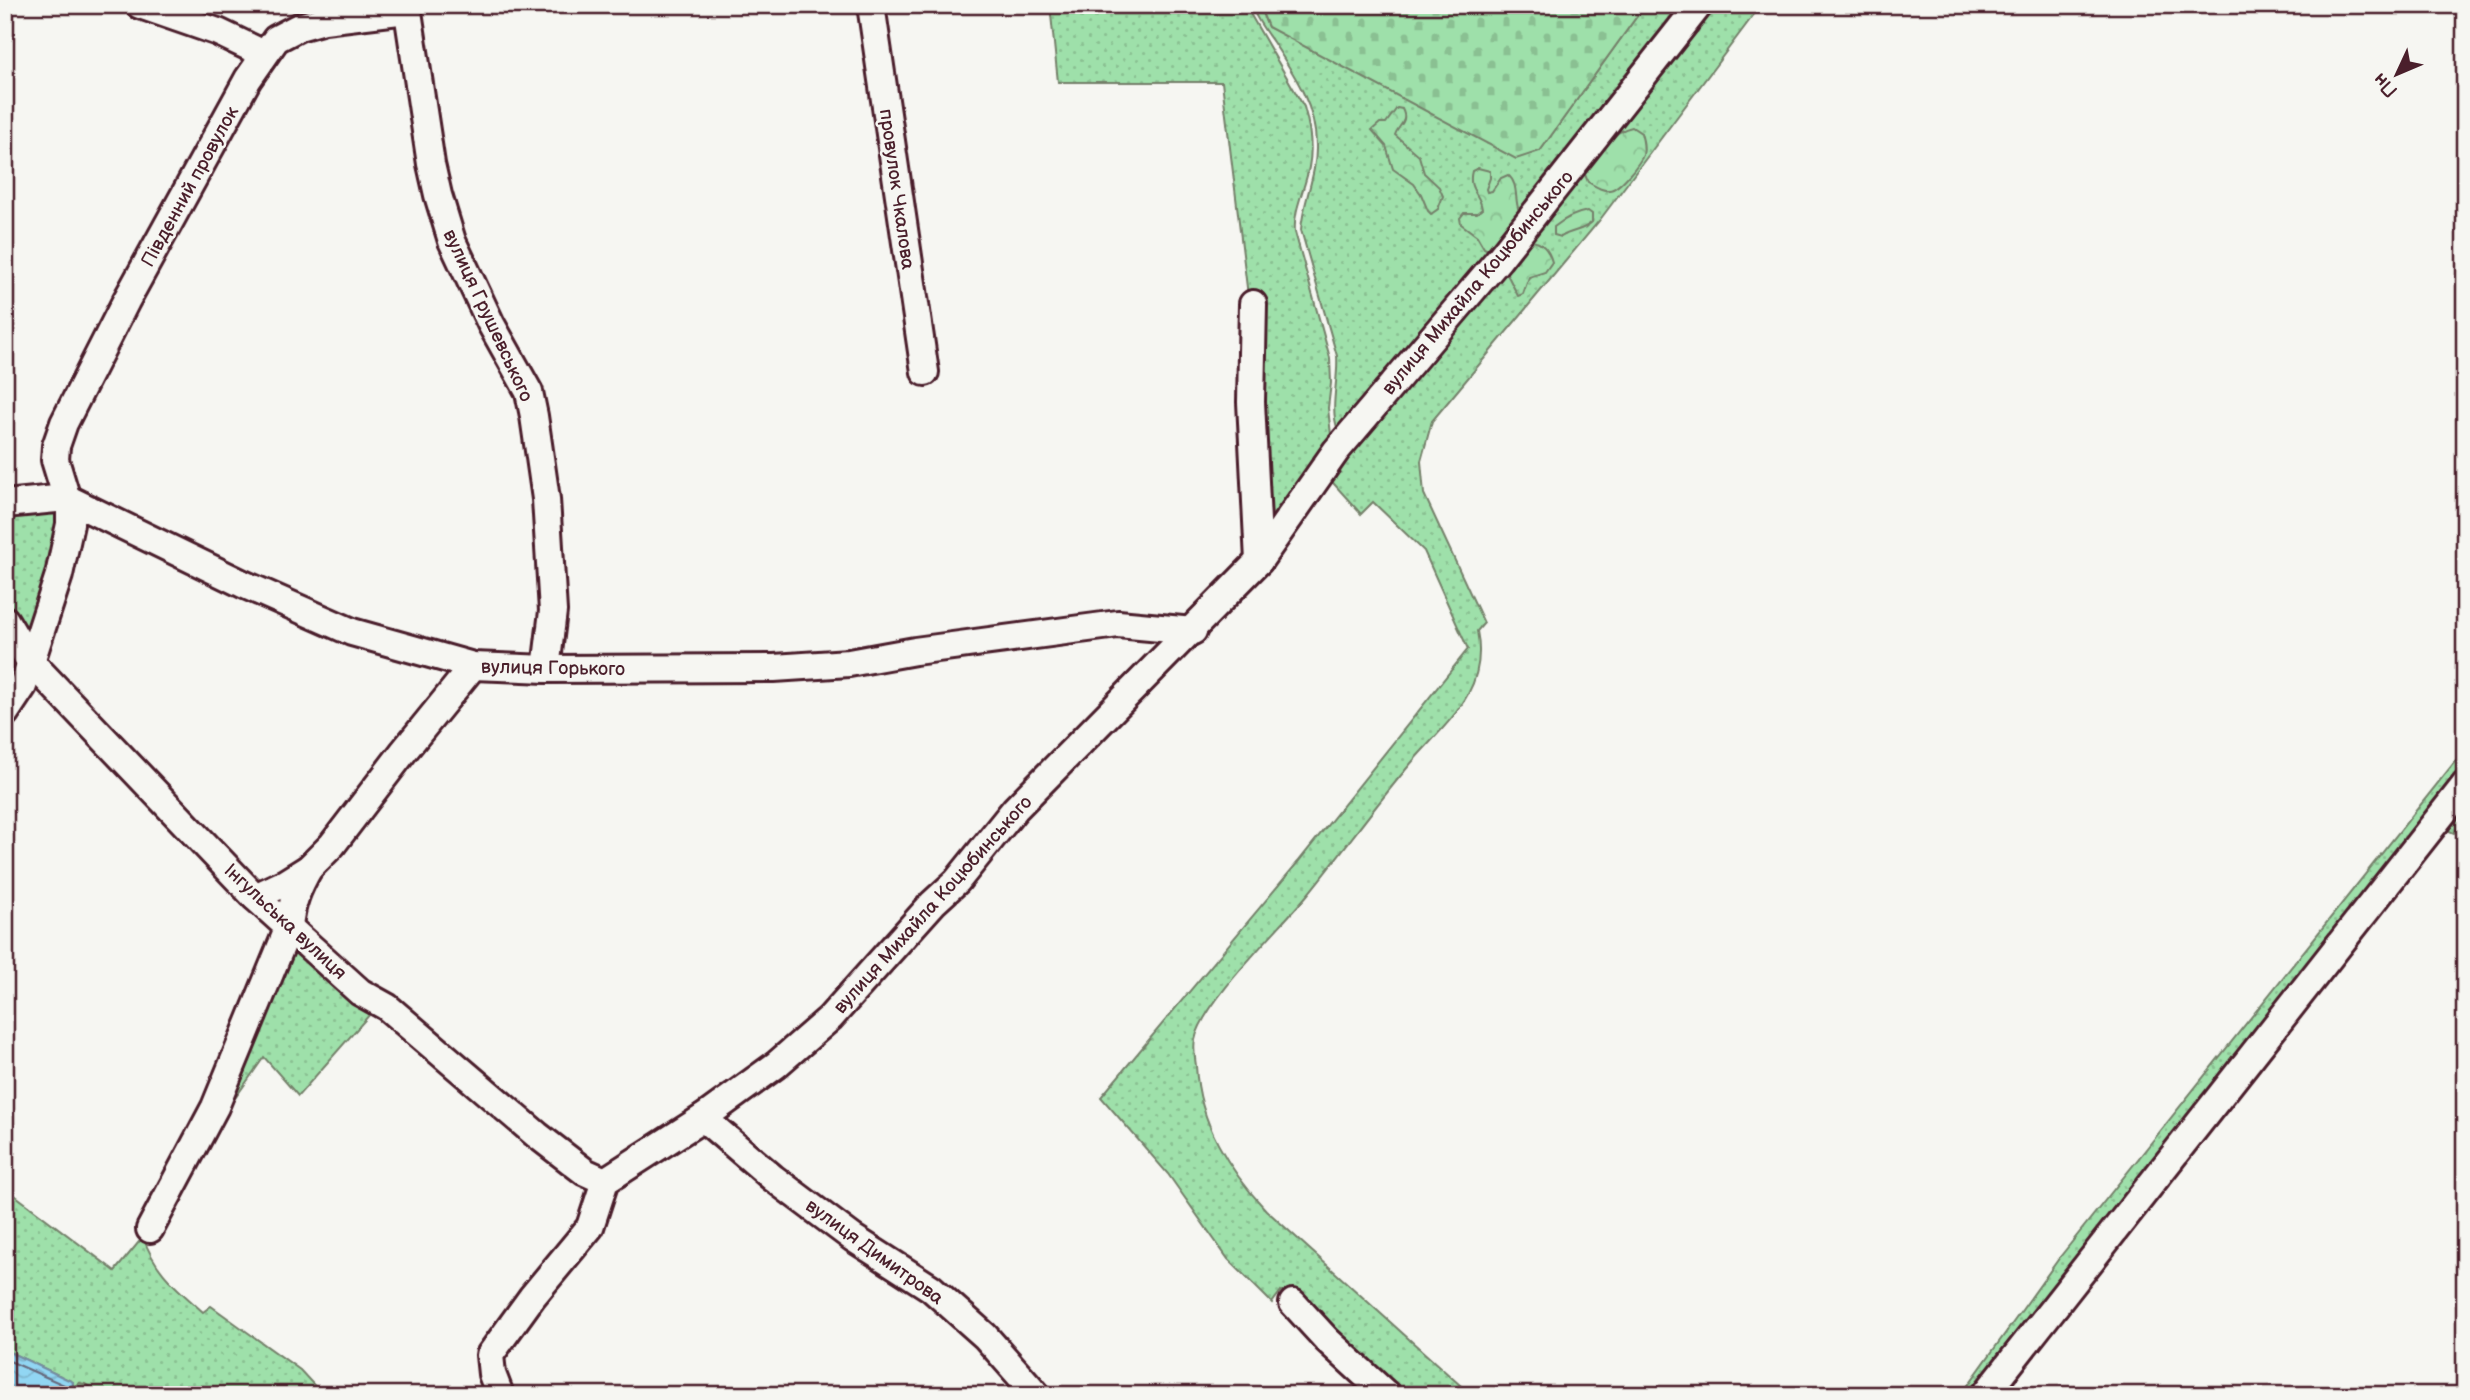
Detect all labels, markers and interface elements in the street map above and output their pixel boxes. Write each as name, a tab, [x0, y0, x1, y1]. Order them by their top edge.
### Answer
north arrow	[2362, 38, 2432, 108]
text: Пн	[2369, 68, 2403, 102]
street label: Південний провулок	[137, 102, 244, 271]
street label: провулок Чкалова	[874, 107, 919, 271]
street label: вулиця Михайла Коцюбинського	[1378, 166, 1579, 400]
street label: вулиця Грушевського	[438, 226, 538, 405]
street label: вулиця Горького	[481, 656, 625, 681]
street label: вулиця Михайла Коцюбинського	[829, 791, 1037, 1019]
street label: Інгульська вулиця	[219, 859, 351, 985]
street label: вулиця Димитрова	[801, 1194, 948, 1310]

